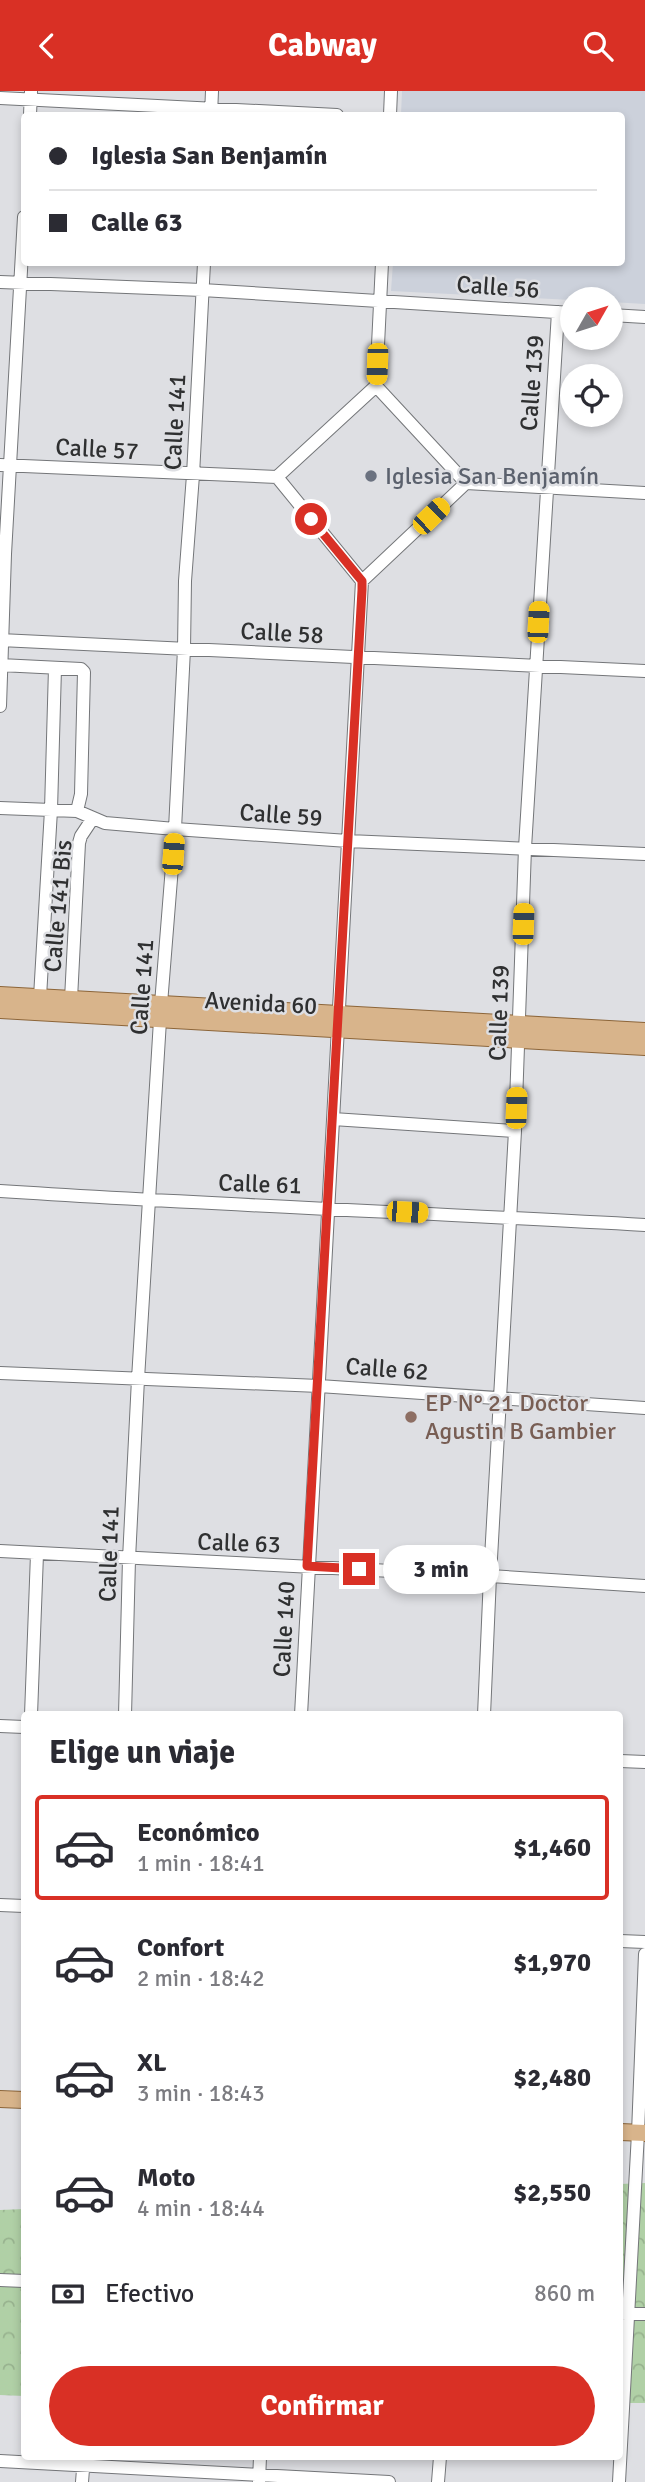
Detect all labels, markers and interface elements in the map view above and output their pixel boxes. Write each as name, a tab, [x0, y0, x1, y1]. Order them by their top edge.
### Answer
text: Cabway	[268, 26, 377, 65]
icon: back	[28, 27, 66, 65]
icon: search	[579, 27, 617, 65]
text: Iglesia San Benjamín	[91, 140, 327, 172]
text: Calle 63	[91, 207, 183, 239]
street label: Calle 56	[455, 269, 541, 305]
north arrow	[560, 287, 623, 350]
map controls	[560, 287, 623, 427]
street label: Calle 139	[514, 334, 550, 432]
car	[366, 343, 389, 385]
button: locate	[560, 364, 623, 427]
street label: Calle 141	[158, 373, 192, 471]
street label: Calle 57	[55, 432, 139, 466]
place label: Iglesia San Benjamín	[385, 461, 599, 491]
marker: Iglesia San Benjamín	[363, 468, 379, 484]
car	[409, 494, 454, 538]
route start	[295, 503, 327, 535]
car	[527, 600, 550, 644]
street label: Calle 58	[240, 616, 324, 650]
street label: Calle 59	[238, 797, 324, 833]
car	[162, 832, 185, 876]
street label: Calle 141 Bis	[37, 838, 79, 974]
car	[512, 903, 535, 945]
street label: Calle 141	[124, 938, 160, 1036]
street label: Calle 139	[482, 964, 516, 1062]
street label: Avenida 60	[204, 985, 318, 1021]
car	[505, 1087, 528, 1129]
street label: Calle 61	[218, 1168, 302, 1200]
car	[386, 1200, 429, 1224]
street label: Calle 62	[344, 1351, 430, 1387]
place label: EP N° 21 Doctor Agustin B Gambier	[425, 1388, 616, 1446]
marker: EP N° 21 Doctor Agustin B Gambier	[403, 1409, 419, 1425]
street label: Calle 141	[92, 1505, 126, 1603]
street label: Calle 63	[197, 1527, 281, 1559]
callout: 3 min	[384, 1545, 499, 1593]
route end	[343, 1553, 375, 1585]
text: 3 min	[413, 1555, 469, 1584]
street label: Calle 140	[267, 1580, 301, 1678]
text: Elige un viaje	[49, 1733, 235, 1772]
icon: car	[53, 1816, 116, 1879]
text: Económico	[137, 1817, 260, 1849]
text: $1,460	[513, 1832, 591, 1864]
text: 1 min · 18:41	[137, 1849, 265, 1878]
icon: car	[53, 1931, 116, 1994]
text: Confort	[137, 1932, 224, 1964]
text: $1,970	[513, 1947, 591, 1979]
text: 2 min · 18:42	[137, 1964, 265, 1993]
icon: car	[53, 2046, 116, 2109]
text: XL	[137, 2047, 167, 2079]
text: $2,480	[513, 2062, 591, 2094]
text: 3 min · 18:43	[137, 2079, 265, 2108]
icon: car	[53, 2161, 116, 2224]
text: Moto	[137, 2162, 195, 2194]
text: $2,550	[513, 2177, 591, 2209]
text: 4 min · 18:44	[137, 2194, 265, 2223]
icon: cash	[49, 2275, 87, 2313]
text: Efectivo	[105, 2278, 194, 2310]
text: 860 m	[534, 2279, 595, 2308]
button: Confirmar	[49, 2366, 595, 2446]

